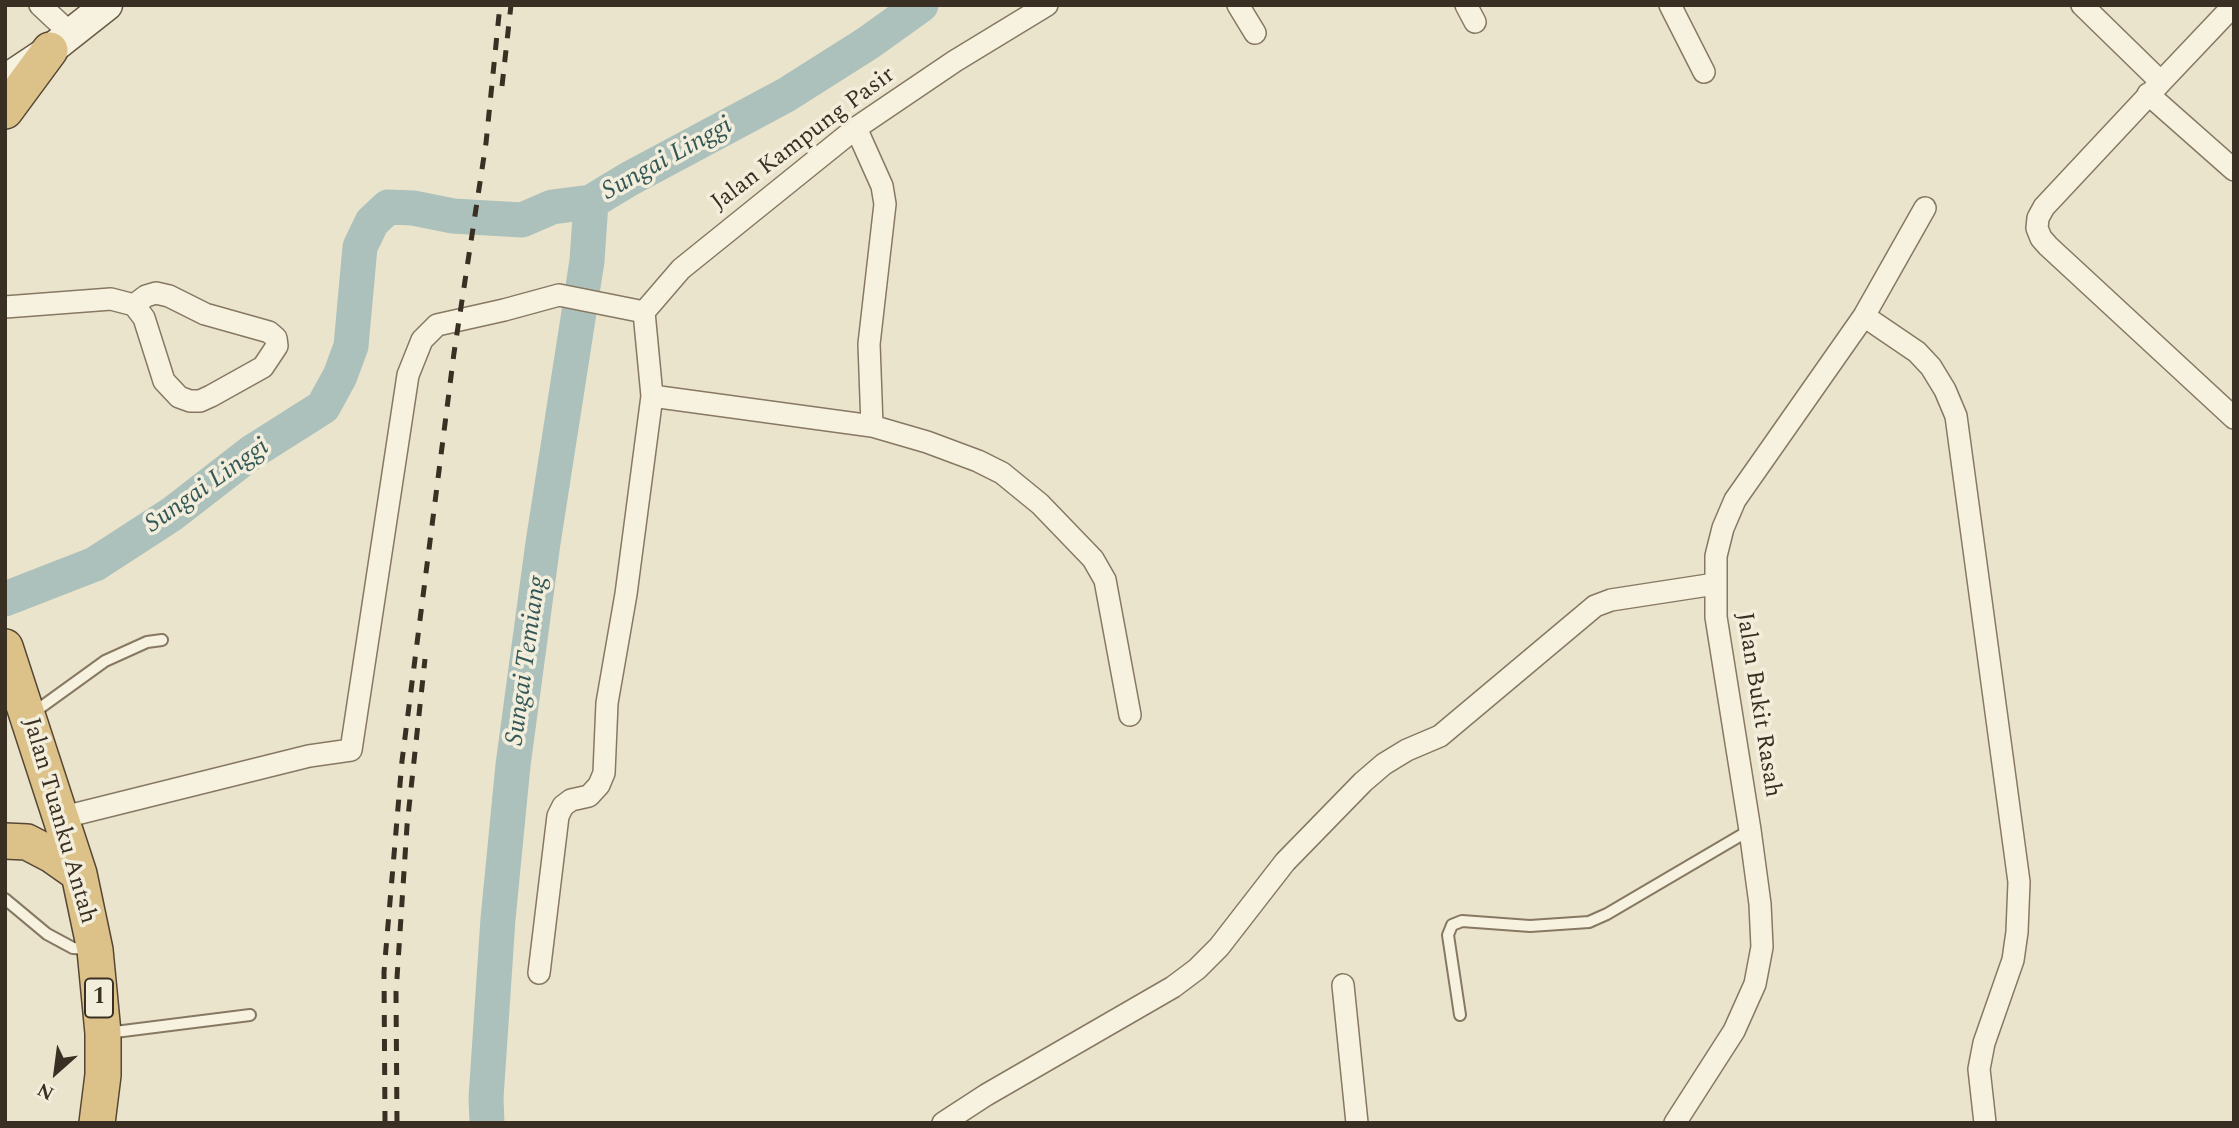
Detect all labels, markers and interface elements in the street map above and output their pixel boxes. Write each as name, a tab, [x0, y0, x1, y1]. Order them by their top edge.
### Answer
street label: Jalan Kampung Pasir	[707, 62, 901, 218]
water label: Sungai Linggi	[597, 111, 739, 209]
water label: Sungai Linggi	[140, 433, 276, 541]
water label: Sungai Temiang	[501, 574, 555, 748]
street label: Jalan Bukit Rasah	[1728, 610, 1786, 800]
street label: Jalan Tuanku Antah	[15, 715, 101, 927]
road number: 1	[85, 979, 113, 1018]
north arrow	[21, 1037, 91, 1107]
text: N	[32, 1075, 60, 1107]

